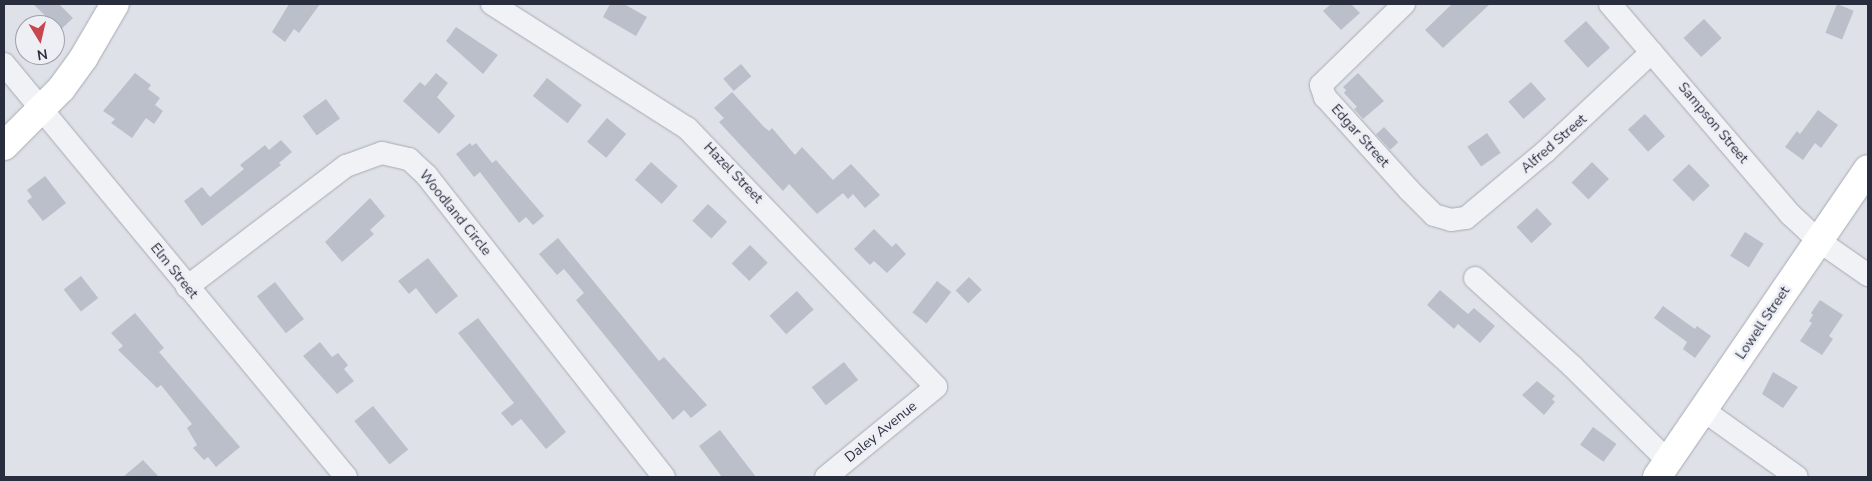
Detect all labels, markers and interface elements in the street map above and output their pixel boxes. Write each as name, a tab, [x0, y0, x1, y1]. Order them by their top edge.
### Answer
north arrow	[15, 15, 65, 65]
text: N	[36, 44, 49, 65]
street label: Sampson Street	[1674, 79, 1752, 167]
street label: Edgar Street	[1327, 101, 1393, 171]
street label: Alfred Street	[1518, 111, 1590, 177]
street label: Hazel Street	[700, 139, 766, 207]
street label: Woodland Circle	[415, 167, 495, 259]
street label: Elm Street	[147, 240, 201, 302]
street label: Lowell Street	[1732, 283, 1794, 363]
street label: Daley Avenue	[842, 398, 920, 466]

